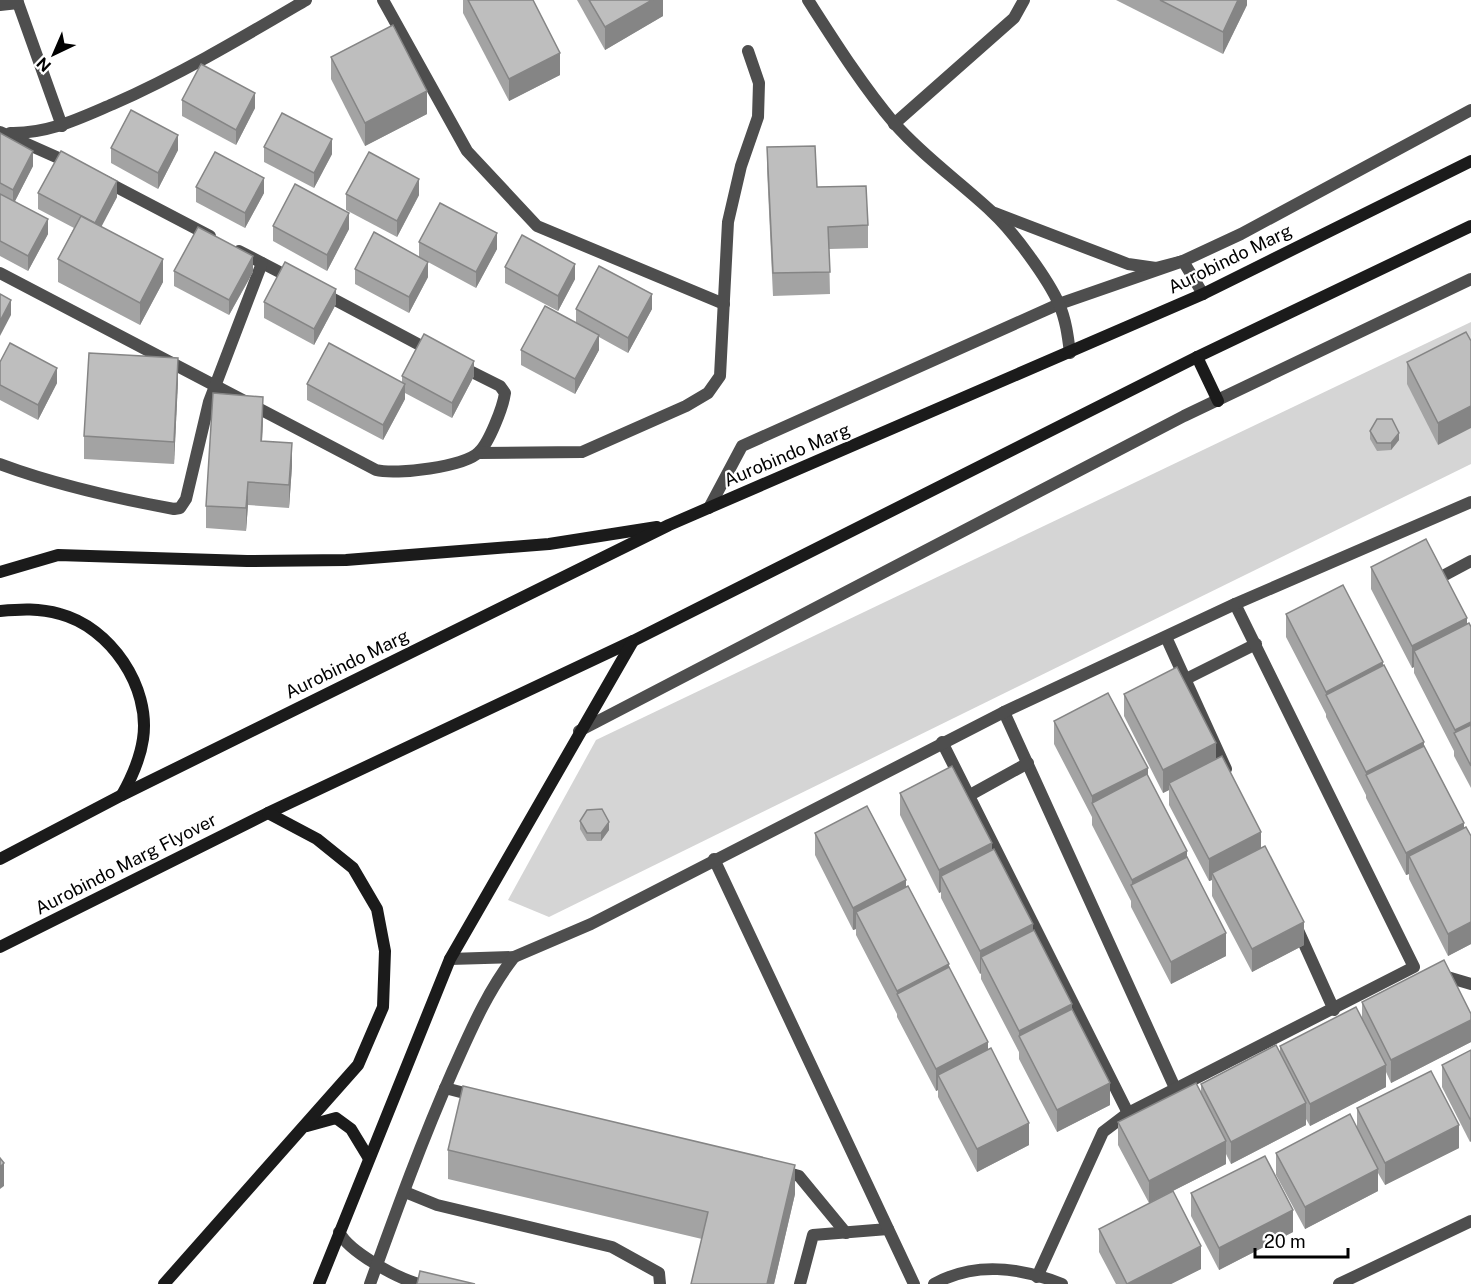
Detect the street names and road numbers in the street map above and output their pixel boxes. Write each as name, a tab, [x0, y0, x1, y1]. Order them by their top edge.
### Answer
street label: Aurobindo Marg	[1165, 220, 1295, 298]
street label: Aurobindo Marg	[721, 419, 853, 491]
street label: Aurobindo Marg	[282, 625, 412, 703]
street label: Aurobindo Marg Flyover	[32, 809, 220, 918]

